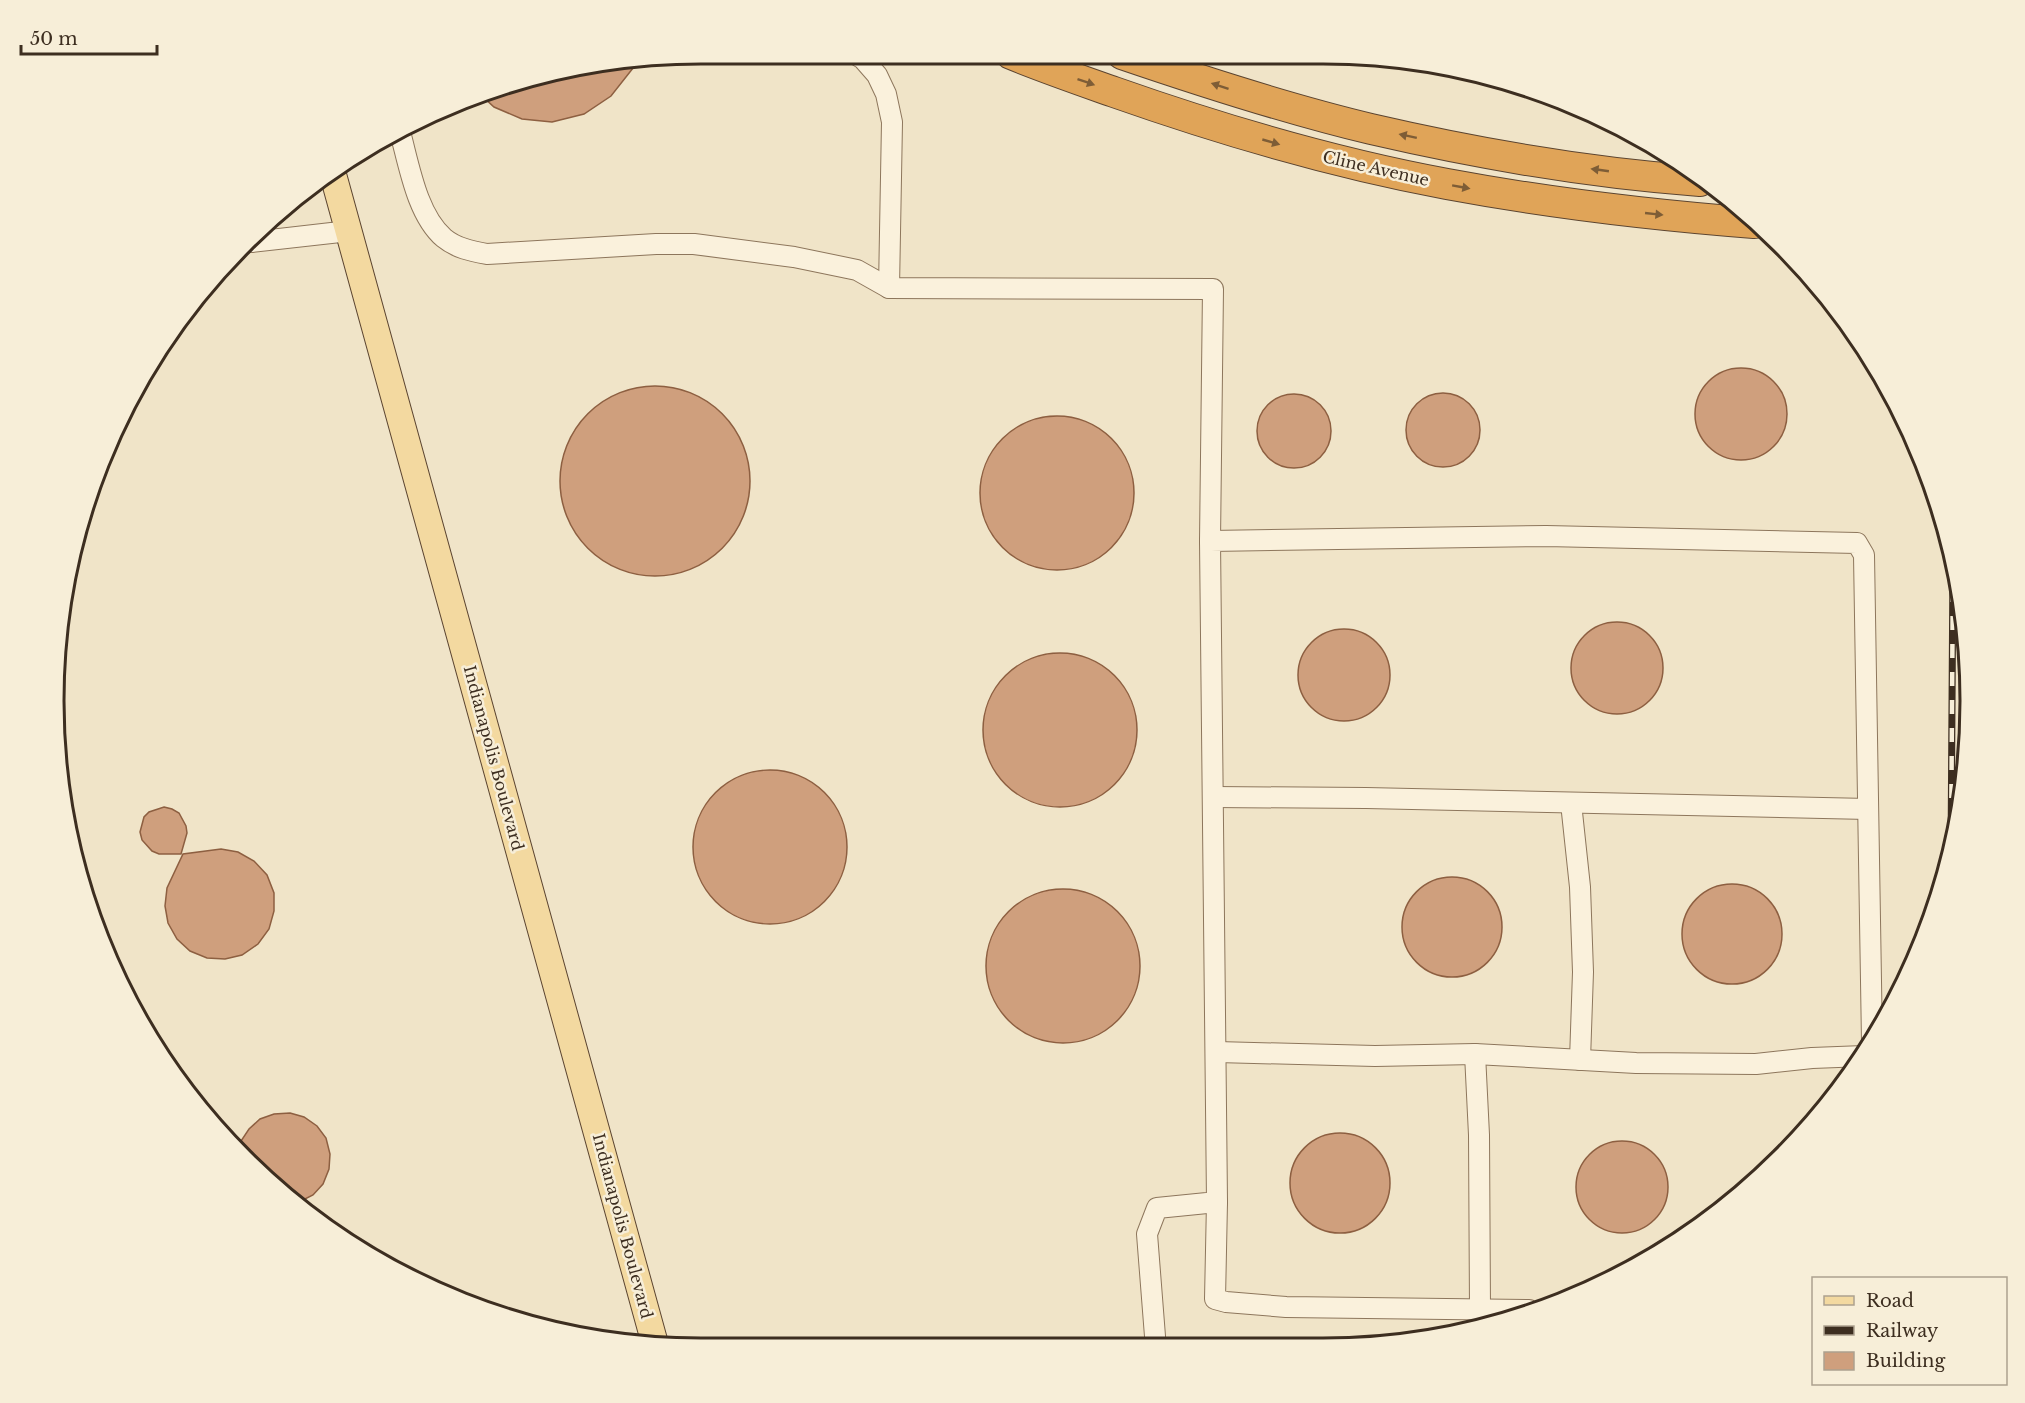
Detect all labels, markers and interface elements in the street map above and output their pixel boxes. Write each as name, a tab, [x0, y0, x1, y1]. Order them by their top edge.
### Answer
scale bar	[21, 18, 158, 56]
text: 50 m	[30, 28, 78, 50]
one-way arrow	[1077, 78, 1095, 88]
one-way arrow	[1211, 81, 1229, 90]
one-way arrow	[1398, 131, 1417, 140]
one-way arrow	[1262, 138, 1280, 147]
street label: Cline Avenue	[1321, 146, 1431, 190]
one-way arrow	[1590, 165, 1609, 174]
one-way arrow	[1452, 182, 1471, 191]
one-way arrow	[1645, 209, 1664, 219]
street label: Indianapolis Boulevard	[460, 663, 528, 853]
street label: Indianapolis Boulevard	[589, 1131, 657, 1321]
legend	[1812, 1277, 2007, 1385]
text: Road	[1866, 1290, 1914, 1312]
text: Railway	[1866, 1320, 1939, 1342]
text: Building	[1866, 1350, 1945, 1372]

